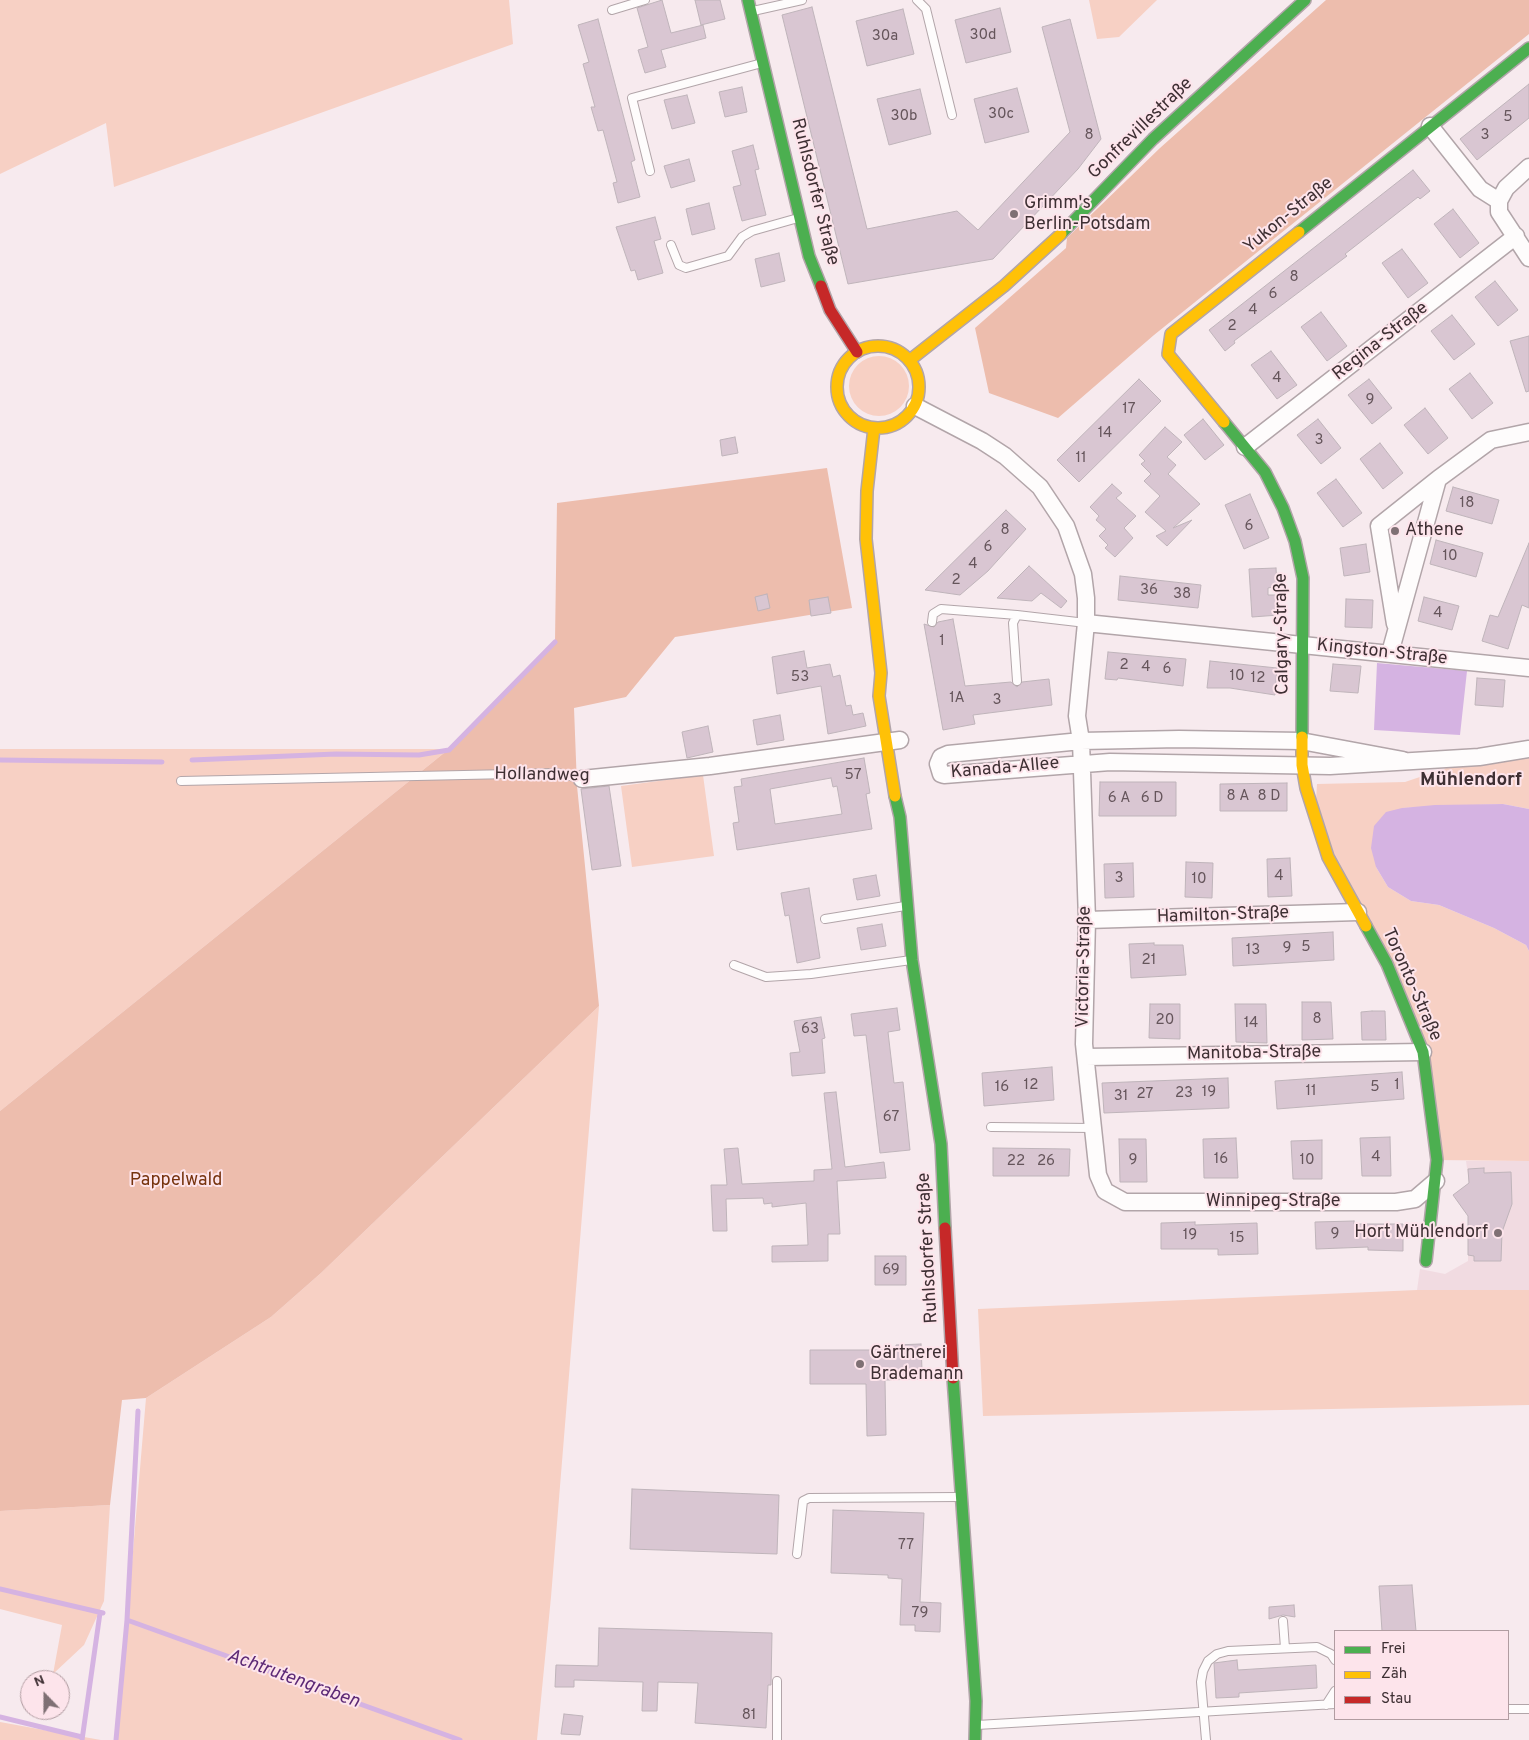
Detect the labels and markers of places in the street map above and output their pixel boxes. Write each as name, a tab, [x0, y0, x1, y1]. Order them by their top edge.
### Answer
place label: Grimm's Berlin-Potsdam	[1024, 193, 1150, 235]
marker: Grimm's Berlin-Potsdam	[1008, 208, 1020, 220]
place label: Athene	[1405, 520, 1464, 542]
marker: Athene	[1389, 525, 1401, 537]
place label: Hort Mühlendorf	[1354, 1222, 1488, 1244]
marker: Hort Mühlendorf	[1492, 1227, 1504, 1239]
place label: Gärtnerei Brademann	[870, 1343, 964, 1386]
marker: Gärtnerei Brademann	[854, 1358, 866, 1370]

